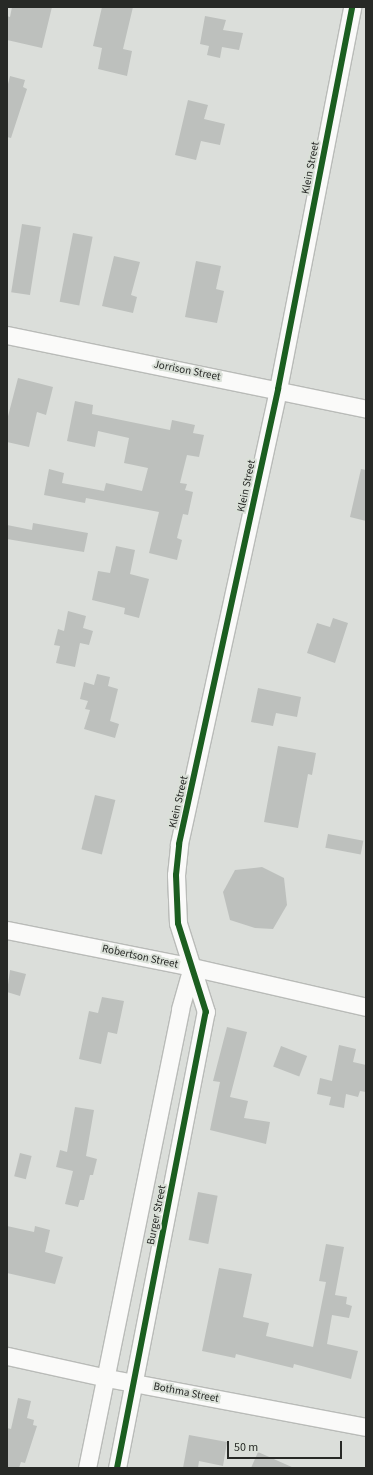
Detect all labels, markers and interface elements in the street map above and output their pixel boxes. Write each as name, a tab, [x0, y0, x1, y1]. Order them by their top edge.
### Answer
street label: Klein Street	[299, 141, 323, 195]
street label: Jorrison Street	[152, 358, 222, 384]
street label: Klein Street	[235, 459, 259, 513]
street label: Klein Street	[167, 775, 191, 829]
street label: Robertson Street	[101, 942, 179, 972]
street label: Burger Street	[145, 1184, 169, 1246]
street label: Bothma Street	[152, 1380, 220, 1406]
scale bar	[229, 1433, 344, 1459]
text: 50 m	[234, 1439, 258, 1456]

